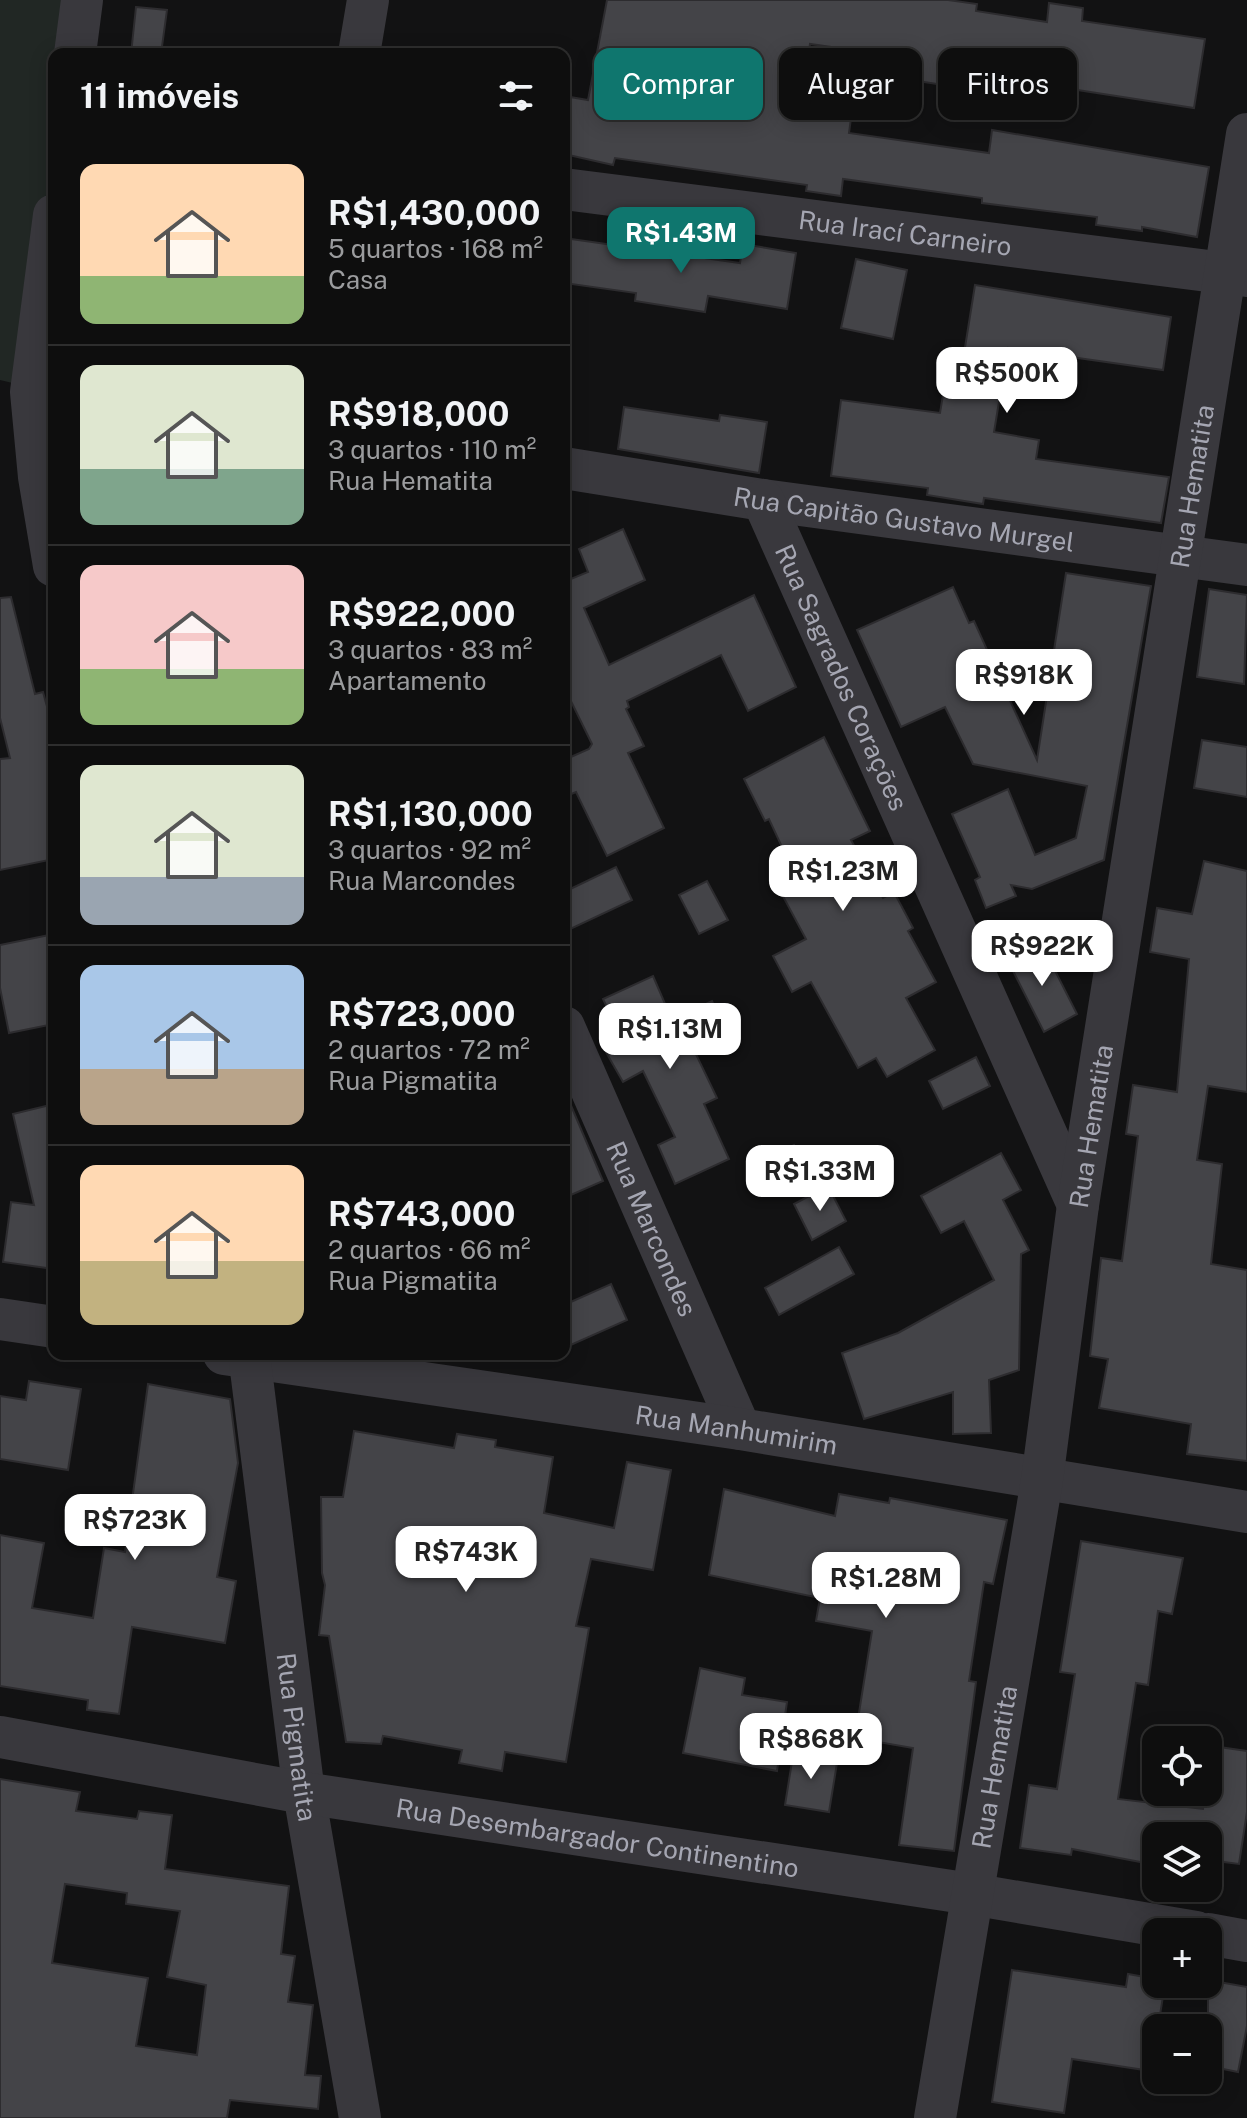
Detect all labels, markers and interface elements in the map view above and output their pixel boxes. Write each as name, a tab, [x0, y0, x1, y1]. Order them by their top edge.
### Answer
chip: Comprar	[594, 48, 763, 120]
chip: Alugar	[779, 48, 922, 120]
chip: Filtros	[938, 48, 1077, 120]
icon: filters	[494, 74, 538, 118]
text: 11 imóveis	[80, 76, 239, 116]
text: R$1,430,000	[328, 193, 540, 233]
icon: home	[144, 196, 240, 292]
street label: Rua Irací Carneiro	[797, 204, 1014, 261]
pin: R$1.43M	[607, 207, 755, 275]
text: R$1.43M	[625, 217, 737, 248]
text: 5 quartos · 168 m²	[328, 233, 543, 264]
text: Casa	[328, 264, 388, 295]
pin: R$500K	[942, 347, 1072, 415]
text: R$500K	[954, 357, 1060, 388]
text: R$918,000	[328, 394, 510, 434]
icon: home	[144, 397, 240, 493]
street label: Rua Hematita	[1163, 402, 1220, 570]
text: 3 quartos · 110 m²	[328, 434, 536, 465]
text: Rua Hematita	[328, 465, 493, 496]
street label: Rua Capitão Gustavo Murgel	[731, 480, 1077, 557]
street label: Rua Sagrados Corações	[769, 539, 915, 815]
text: R$922,000	[328, 594, 515, 634]
icon: home	[144, 597, 240, 693]
text: 3 quartos · 83 m²	[328, 634, 532, 665]
pin: R$918K	[959, 649, 1089, 717]
text: R$918K	[974, 659, 1074, 690]
text: Apartamento	[328, 665, 486, 696]
text: R$1,130,000	[328, 794, 533, 834]
icon: home	[144, 797, 240, 893]
text: 3 quartos · 92 m²	[328, 834, 531, 865]
pin: R$1.23M	[769, 845, 917, 913]
text: R$1.23M	[787, 855, 899, 886]
text: Rua Marcondes	[328, 865, 516, 896]
pin: R$922K	[977, 920, 1107, 988]
text: R$922K	[990, 930, 1094, 961]
text: R$723,000	[328, 994, 515, 1034]
icon: home	[144, 997, 240, 1093]
pin: R$1.13M	[596, 1003, 744, 1071]
text: R$1.13M	[617, 1013, 723, 1044]
text: 2 quartos · 72 m²	[328, 1034, 530, 1065]
street label: Rua Hematita	[1062, 1042, 1119, 1210]
text: Rua Pigmatita	[328, 1065, 498, 1096]
street label: Rua Marcondes	[600, 1136, 704, 1321]
pin: R$1.33M	[746, 1145, 894, 1213]
text: R$1.33M	[764, 1155, 876, 1186]
text: R$743,000	[328, 1194, 516, 1234]
icon: home	[144, 1197, 240, 1293]
text: 2 quartos · 66 m²	[328, 1234, 531, 1265]
text: Rua Pigmatita	[328, 1265, 498, 1296]
street label: Rua Manhumirim	[633, 1398, 840, 1460]
pin: R$723K	[70, 1494, 200, 1562]
text: R$723K	[83, 1504, 187, 1535]
pin: R$743K	[401, 1526, 531, 1594]
text: R$743K	[414, 1536, 518, 1567]
pin: R$1.28M	[812, 1552, 960, 1620]
text: R$1.28M	[830, 1562, 942, 1593]
street label: Rua Pigmatita	[271, 1651, 324, 1824]
street label: Rua Hematita	[965, 1683, 1023, 1851]
pin: R$868K	[746, 1713, 876, 1781]
text: R$868K	[758, 1723, 864, 1754]
map controls	[1142, 1726, 1222, 2094]
button: locate	[1142, 1726, 1222, 1806]
street label: Rua Desembargador Continentino	[394, 1792, 801, 1883]
button: layers	[1142, 1822, 1222, 1902]
button: +	[1142, 1918, 1222, 1998]
button: −	[1142, 2014, 1222, 2094]

